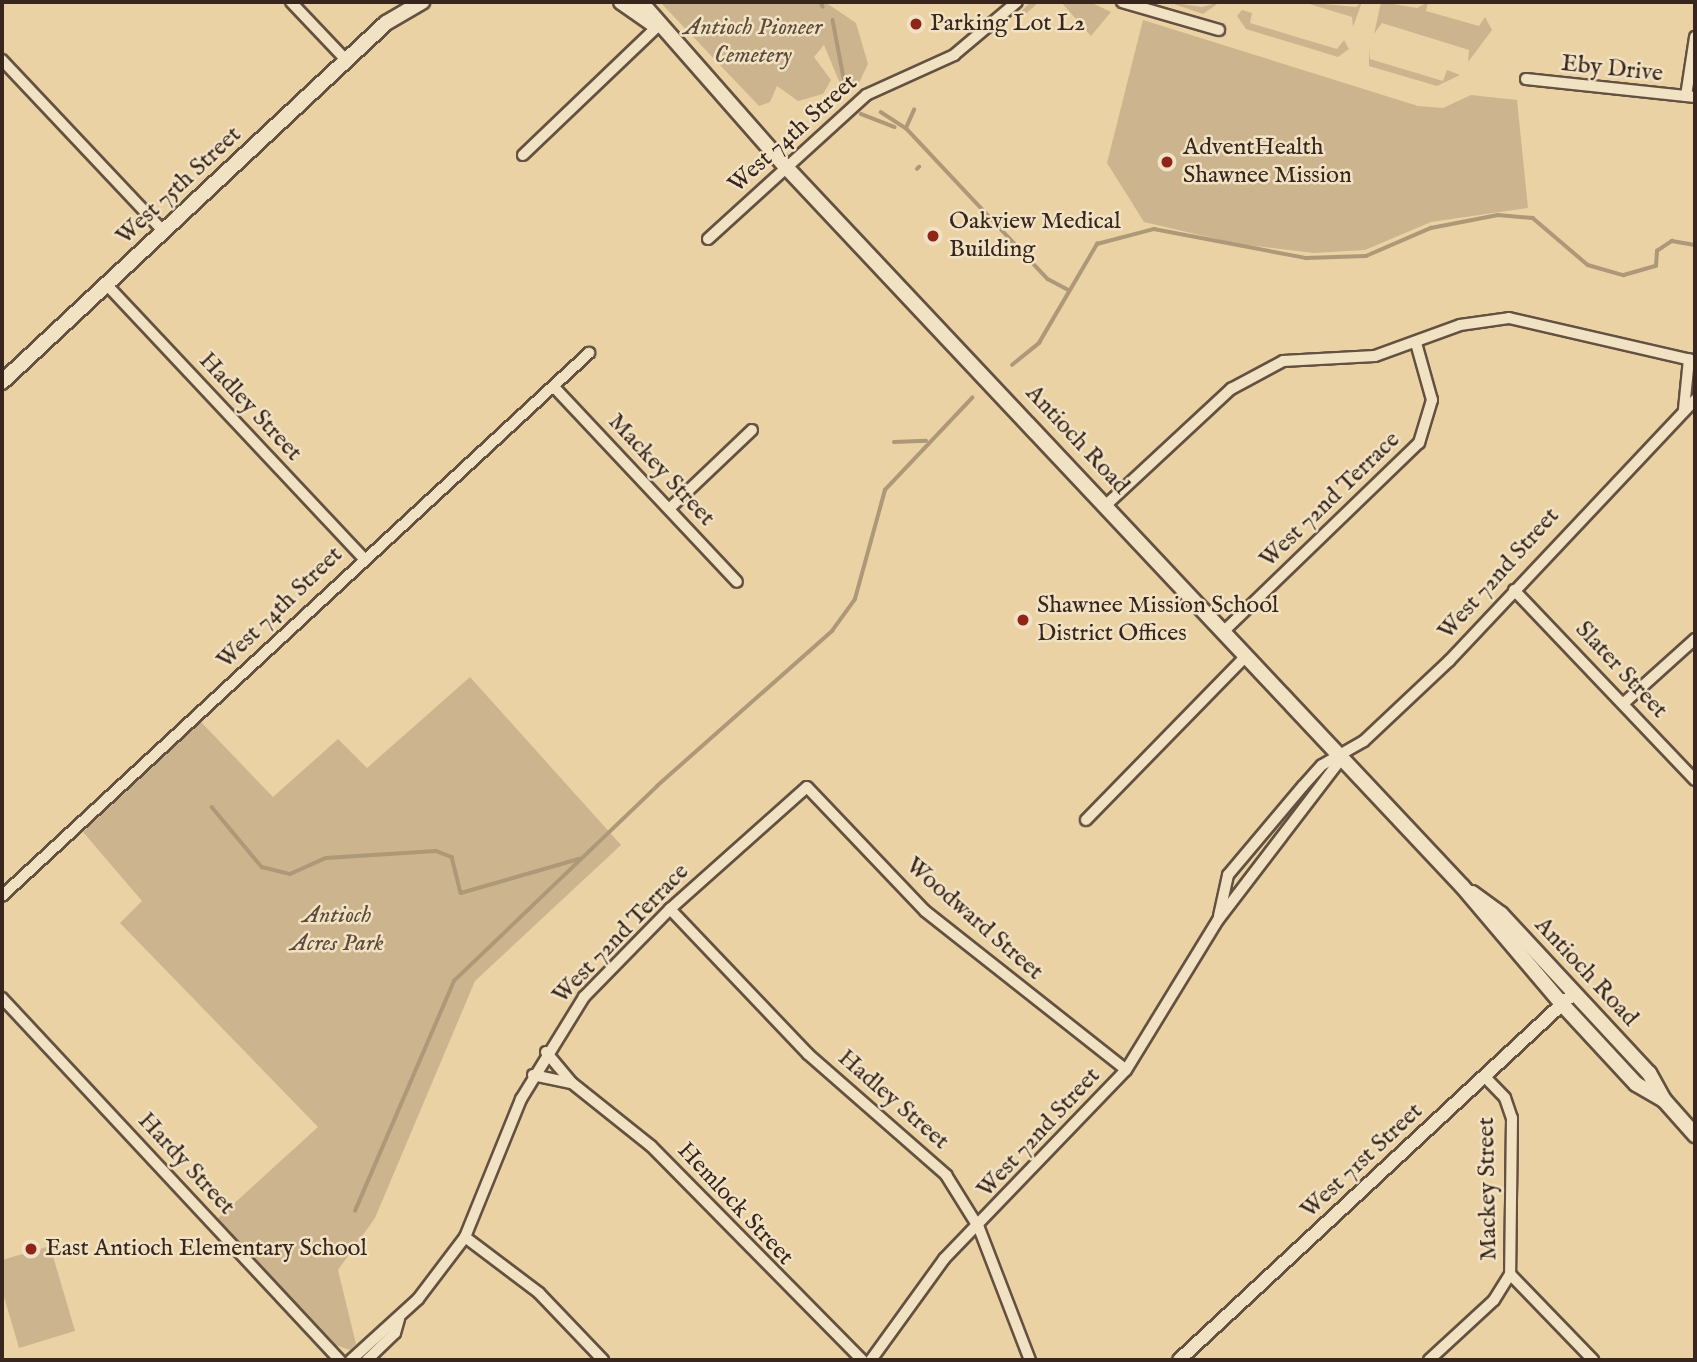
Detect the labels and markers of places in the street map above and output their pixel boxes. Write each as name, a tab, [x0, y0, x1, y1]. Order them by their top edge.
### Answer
place label: Parking Lot L2	[930, 10, 1085, 38]
marker: Parking Lot L2	[908, 16, 924, 32]
place label: AdventHealth Shawnee Mission	[1183, 134, 1352, 190]
marker: AdventHealth Shawnee Mission	[1157, 152, 1177, 172]
place label: Oakview Medical Building	[949, 208, 1121, 264]
marker: Oakview Medical Building	[923, 226, 943, 246]
place label: Shawnee Mission School District Offices	[1037, 592, 1279, 648]
marker: Shawnee Mission School District Offices	[1015, 612, 1031, 628]
place label: East Antioch Elementary School	[45, 1235, 367, 1263]
marker: East Antioch Elementary School	[23, 1241, 39, 1257]

